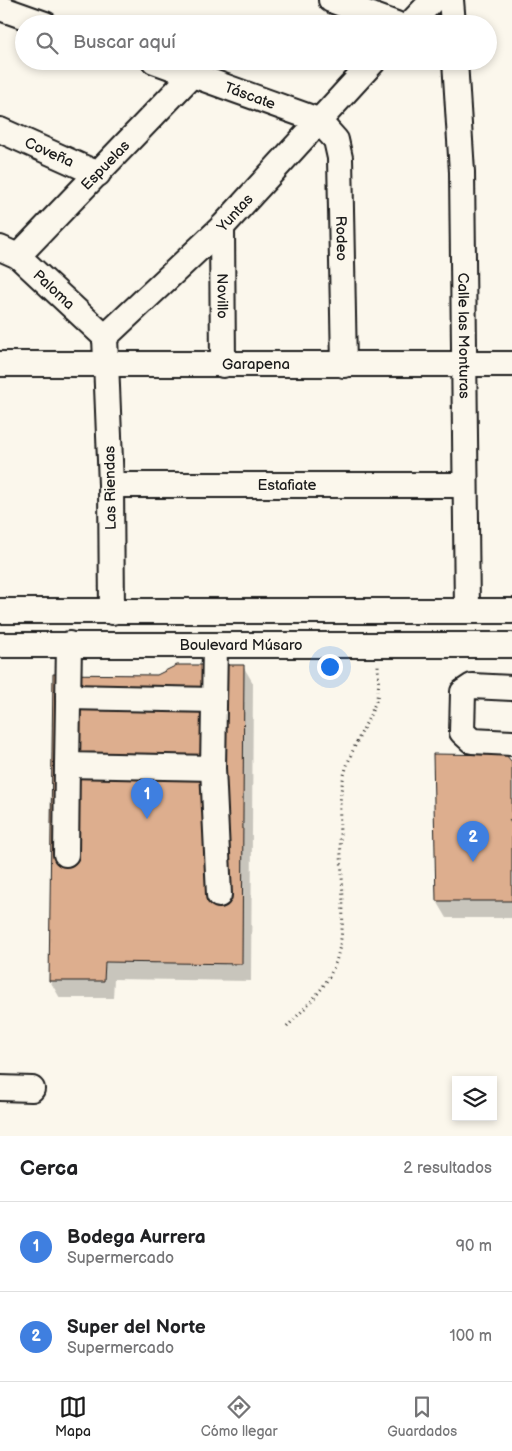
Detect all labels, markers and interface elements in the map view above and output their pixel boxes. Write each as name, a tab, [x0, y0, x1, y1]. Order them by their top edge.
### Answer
search box	[15, 15, 497, 70]
icon: search	[33, 29, 61, 57]
text: Buscar aquí	[73, 31, 176, 54]
street label: Táscate	[222, 78, 278, 114]
street label: Coveña	[21, 133, 77, 172]
street label: Espuelas	[77, 136, 135, 195]
street label: Yuntas	[213, 190, 258, 237]
street label: Rodeo	[331, 216, 351, 261]
street label: Paloma	[29, 266, 79, 314]
street label: Novillo	[212, 273, 232, 319]
street label: Calle las Monturas	[453, 273, 474, 399]
street label: Garapena	[222, 355, 290, 374]
street label: Las Riendas	[100, 445, 121, 530]
street label: Estafiate	[258, 476, 317, 495]
street label: Boulevard Músaro	[179, 636, 303, 655]
your location	[317, 654, 343, 680]
pin: 1	[131, 778, 163, 819]
pin: 2	[457, 821, 489, 862]
map controls	[452, 1076, 497, 1121]
button: layers	[452, 1076, 497, 1121]
text: Cerca	[20, 1156, 78, 1181]
text: 2 resultados	[403, 1159, 492, 1178]
text: Bodega Aurrera	[67, 1226, 206, 1249]
text: 1	[33, 1237, 39, 1256]
text: 90 m	[456, 1237, 492, 1256]
text: Supermercado	[67, 1249, 174, 1268]
text: Super del Norte	[67, 1316, 206, 1339]
text: 2	[31, 1327, 41, 1346]
text: 100 m	[449, 1327, 492, 1346]
text: Supermercado	[67, 1339, 174, 1358]
tab: Mapa	[55, 1393, 91, 1440]
tab: Cómo llegar	[201, 1393, 277, 1440]
tab: Guardados	[387, 1393, 457, 1440]

